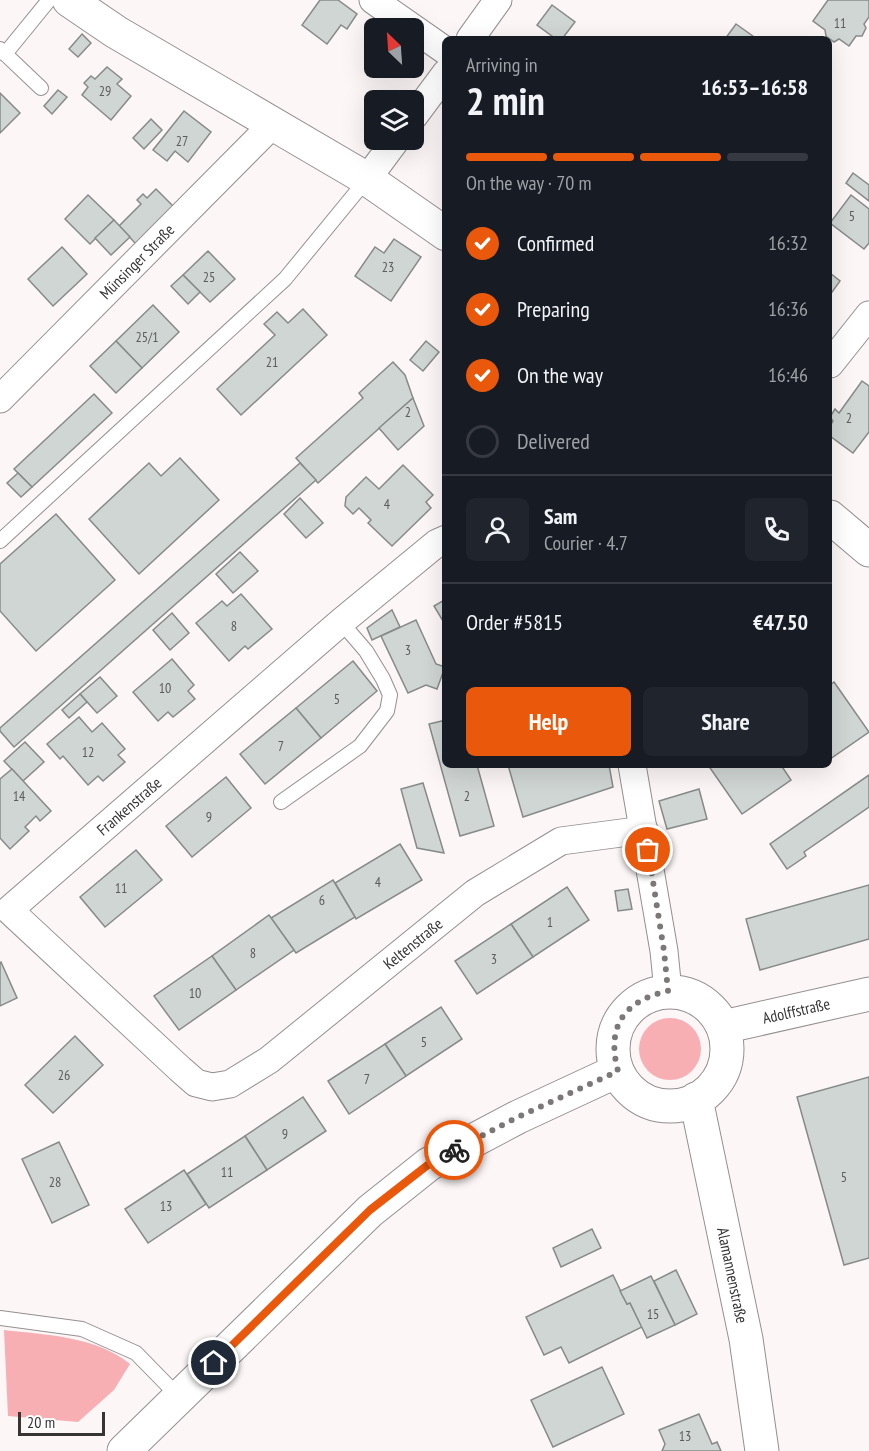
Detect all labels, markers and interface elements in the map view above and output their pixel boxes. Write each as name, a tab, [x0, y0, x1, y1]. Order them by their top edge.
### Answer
house number: 11	[834, 14, 846, 32]
north arrow	[364, 18, 424, 78]
map controls	[364, 18, 424, 150]
text: Arriving in	[466, 52, 538, 78]
text: 16:53–16:58	[701, 73, 808, 101]
text: 2 min	[466, 75, 545, 126]
house number: 29	[99, 82, 111, 100]
button: layers	[364, 90, 424, 150]
house number: 27	[176, 132, 188, 150]
text: On the way · 70 m	[466, 170, 592, 196]
house number: 5	[849, 207, 855, 225]
street label: Münsinger Straße	[95, 220, 178, 303]
icon: check	[466, 227, 499, 260]
text: Confirmed	[517, 229, 594, 257]
text: 16:32	[768, 230, 808, 256]
house number: 23	[382, 258, 394, 276]
house number: 25	[203, 268, 215, 286]
icon: check	[466, 293, 499, 326]
text: Preparing	[517, 295, 590, 323]
text: 16:36	[768, 296, 808, 322]
house number: 25/1	[135, 328, 159, 346]
house number: 21	[266, 353, 278, 371]
icon: check	[466, 359, 499, 392]
text: On the way	[517, 361, 603, 389]
text: 16:46	[768, 362, 808, 388]
house number: 2	[405, 403, 411, 421]
house number: 2	[846, 409, 852, 427]
text: Delivered	[517, 427, 590, 455]
house number: 4	[384, 495, 391, 513]
button: person	[466, 498, 529, 561]
button: phone	[745, 498, 808, 561]
text: Sam	[544, 502, 577, 530]
text: Courier · 4.7	[544, 530, 628, 556]
text: Order #5815	[466, 608, 563, 636]
text: €47.50	[753, 608, 808, 636]
house number: 8	[231, 617, 237, 635]
house number: 3	[405, 641, 411, 659]
house number: 10	[159, 679, 171, 697]
button: Help	[466, 687, 631, 756]
button: Share	[643, 687, 808, 756]
house number: 5	[334, 690, 340, 708]
house number: 7	[278, 737, 284, 755]
house number: 12	[82, 743, 94, 761]
street label: Frankenstraße	[93, 773, 165, 839]
house number: 14	[13, 787, 26, 805]
house number: 2	[464, 787, 470, 805]
house number: 9	[206, 808, 212, 826]
pin	[622, 824, 673, 875]
icon: bag	[631, 833, 664, 866]
house number: 4	[375, 873, 382, 891]
house number: 11	[115, 879, 127, 897]
house number: 6	[319, 891, 325, 909]
street label: Keltenstraße	[379, 913, 446, 973]
house number: 1	[547, 913, 553, 931]
house number: 8	[250, 944, 256, 962]
house number: 3	[491, 950, 497, 968]
house number: 10	[189, 984, 201, 1002]
street label: Adolffstraße	[761, 993, 832, 1028]
house number: 5	[421, 1033, 427, 1051]
house number: 26	[58, 1066, 70, 1084]
house number: 7	[364, 1070, 370, 1088]
courier	[424, 1120, 484, 1180]
house number: 9	[282, 1125, 288, 1143]
icon: bike	[438, 1134, 471, 1167]
house number: 11	[221, 1163, 233, 1181]
house number: 5	[841, 1168, 847, 1186]
house number: 28	[49, 1173, 61, 1191]
house number: 13	[160, 1197, 172, 1215]
street label: Alamannenstraße	[713, 1226, 752, 1325]
house number: 15	[647, 1305, 659, 1323]
pin	[188, 1337, 239, 1388]
icon: home	[197, 1346, 230, 1379]
scale bar	[18, 1409, 105, 1436]
text: 20 m	[27, 1412, 55, 1432]
house number: 13	[679, 1427, 691, 1445]

